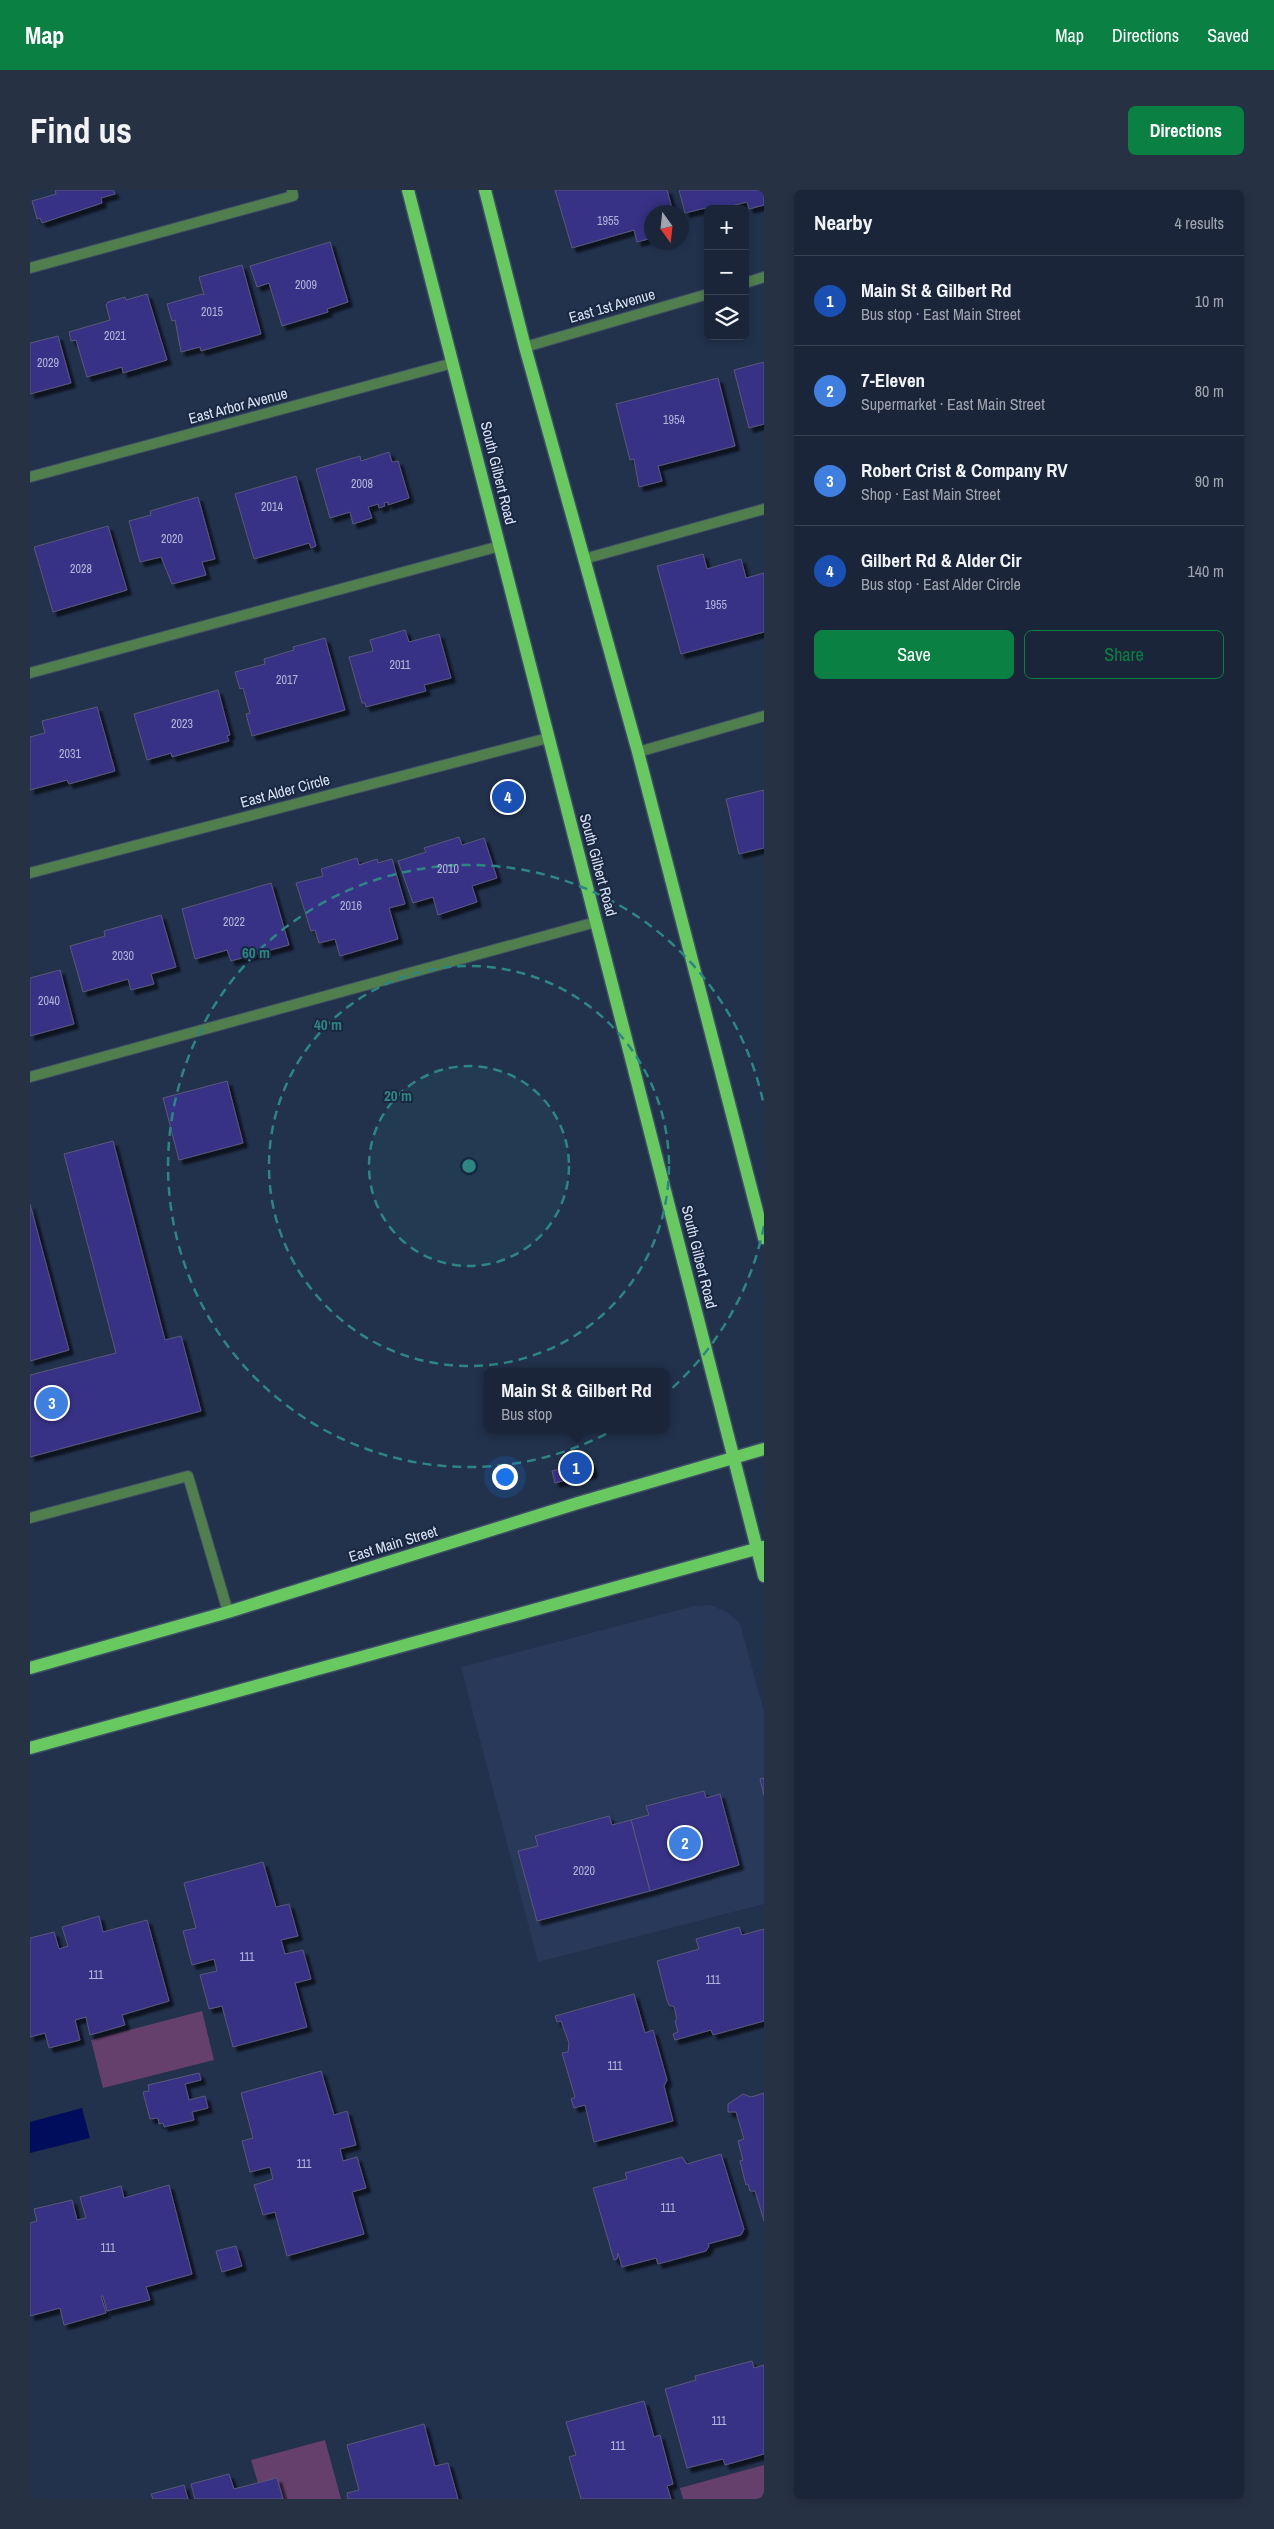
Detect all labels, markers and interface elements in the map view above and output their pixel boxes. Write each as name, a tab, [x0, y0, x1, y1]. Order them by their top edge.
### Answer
text: Map	[25, 19, 64, 51]
text: Map	[1055, 23, 1084, 48]
text: Directions	[1112, 23, 1179, 48]
text: Saved	[1207, 23, 1249, 48]
button: Directions	[1128, 106, 1244, 155]
text: Find us	[30, 107, 132, 154]
north arrow	[644, 205, 689, 250]
map controls	[704, 205, 749, 340]
button: +	[704, 205, 749, 250]
text: Nearby	[814, 208, 872, 237]
text: 4 results	[1174, 212, 1224, 234]
house number: 1955	[597, 213, 619, 229]
button: −	[704, 250, 749, 295]
house number: 2009	[295, 277, 317, 293]
text: Main St & Gilbert Rd	[861, 277, 1012, 303]
street label: East 1st Avenue	[566, 283, 658, 328]
text: 1	[826, 290, 834, 312]
text: 10 m	[1195, 290, 1224, 312]
button: layers	[704, 295, 749, 340]
text: Bus stop · East Main Street	[861, 303, 1021, 325]
house number: 2015	[201, 304, 223, 320]
house number: 2021	[104, 328, 126, 344]
house number: 2029	[37, 355, 59, 371]
text: 7-Eleven	[861, 367, 925, 393]
text: 2	[826, 380, 834, 402]
text: 80 m	[1195, 380, 1224, 402]
street label: East Arbor Avenue	[186, 382, 290, 429]
text: Supermarket · East Main Street	[861, 393, 1045, 415]
house number: 1954	[663, 412, 685, 428]
street label: South Gilbert Road	[476, 419, 521, 527]
text: Robert Crist & Company RV	[861, 457, 1068, 483]
text: 3	[826, 470, 834, 492]
text: 90 m	[1195, 470, 1224, 492]
house number: 2008	[351, 476, 373, 492]
text: Shop · East Main Street	[861, 483, 1000, 505]
house number: 2014	[261, 499, 283, 515]
house number: 2020	[161, 531, 183, 547]
text: Gilbert Rd & Alder Cir	[861, 547, 1021, 573]
text: 4	[826, 560, 834, 582]
text: 140 m	[1188, 560, 1224, 582]
house number: 2028	[70, 561, 92, 577]
text: Bus stop · East Alder Circle	[861, 573, 1021, 595]
house number: 1955	[705, 597, 727, 613]
button: Save	[814, 630, 1014, 679]
button: Share	[1024, 630, 1224, 679]
house number: 2011	[389, 657, 411, 673]
house number: 2017	[276, 672, 298, 688]
house number: 2023	[171, 716, 193, 732]
house number: 2031	[59, 746, 81, 762]
street label: East Alder Circle	[238, 768, 332, 813]
pin: 4	[492, 778, 524, 816]
street label: South Gilbert Road	[575, 811, 622, 918]
house number: 2010	[437, 861, 459, 877]
house number: 2016	[340, 898, 362, 914]
house number: 2022	[223, 914, 245, 930]
text: 60 m	[242, 942, 270, 963]
house number: 2030	[112, 948, 134, 964]
house number: 2040	[38, 993, 60, 1009]
text: 40 m	[314, 1014, 342, 1035]
text: 20 m	[384, 1085, 412, 1106]
centre of rings	[460, 1157, 478, 1175]
street label: South Gilbert Road	[677, 1203, 722, 1311]
popup	[484, 1368, 669, 1433]
text: Main St & Gilbert Rd	[501, 1377, 652, 1403]
pin: 3	[36, 1384, 68, 1422]
text: Bus stop	[501, 1403, 552, 1425]
pin: 1	[560, 1449, 592, 1487]
your location	[492, 1464, 518, 1490]
street label: East Main Street	[346, 1520, 440, 1567]
pin: 2	[669, 1824, 701, 1862]
house number: 2020	[573, 1863, 595, 1879]
house number: 111	[240, 1949, 255, 1965]
house number: 111	[89, 1967, 104, 1983]
house number: 111	[706, 1972, 721, 1988]
house number: 111	[608, 2058, 623, 2074]
house number: 111	[297, 2156, 312, 2172]
house number: 111	[661, 2200, 676, 2216]
house number: 111	[101, 2240, 116, 2256]
house number: 111	[712, 2413, 727, 2429]
house number: 111	[611, 2438, 626, 2454]

